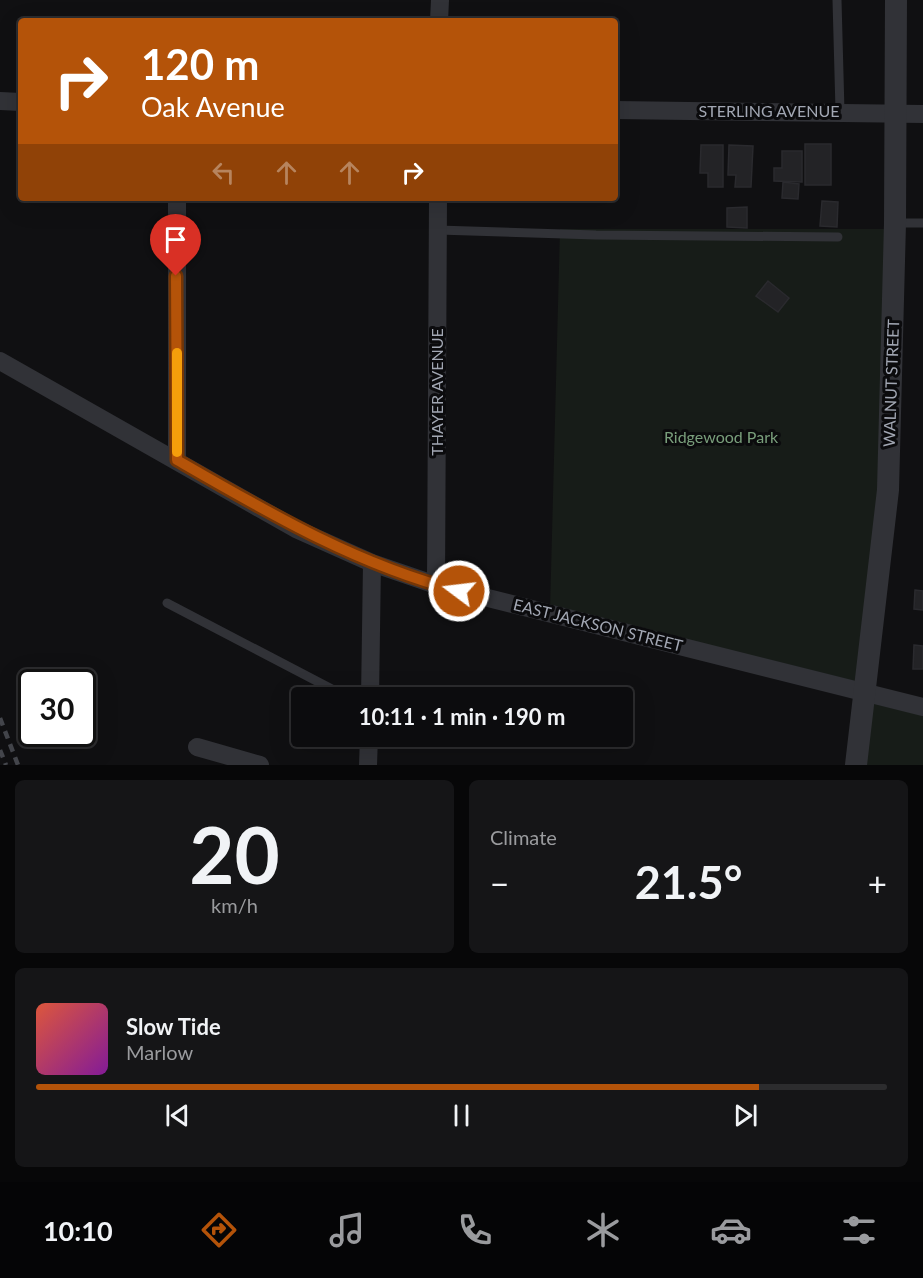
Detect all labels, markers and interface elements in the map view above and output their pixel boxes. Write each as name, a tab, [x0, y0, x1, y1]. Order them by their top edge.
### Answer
text: 120 m	[141, 39, 259, 89]
icon: right	[42, 42, 120, 120]
text: Oak Avenue	[141, 90, 285, 123]
street label: STERLING AVENUE	[699, 101, 839, 120]
icon: left	[207, 156, 240, 189]
icon: ahead	[270, 156, 303, 189]
icon: ahead	[333, 156, 366, 189]
icon: right	[396, 156, 429, 189]
pin	[150, 214, 201, 276]
icon: arrive	[159, 223, 192, 256]
street label: WALNUT STREET	[879, 318, 902, 447]
street label: THAYER AVENUE	[427, 328, 446, 456]
park label: Ridgewood Park	[664, 427, 779, 446]
position arrow	[427, 559, 491, 623]
street label: EAST JACKSON STREET	[512, 594, 685, 655]
speed limit sign: 30	[18, 669, 96, 747]
text: 10:11 · 1 min · 190 m	[359, 703, 565, 730]
text: 20	[189, 807, 280, 901]
text: Climate	[490, 825, 557, 849]
text: 21.5°	[635, 855, 742, 909]
text: −	[490, 863, 509, 903]
text: +	[868, 863, 887, 903]
text: km/h	[211, 893, 258, 917]
text: Slow Tide	[126, 1013, 221, 1040]
text: Marlow	[126, 1040, 193, 1064]
icon: previous	[161, 1099, 194, 1132]
icon: pause	[445, 1099, 478, 1132]
icon: next	[729, 1099, 762, 1132]
icon: directions	[198, 1209, 240, 1251]
icon: music	[326, 1209, 368, 1251]
icon: phone	[454, 1209, 496, 1251]
icon: climate	[582, 1209, 624, 1251]
icon: car	[710, 1209, 752, 1251]
icon: filters	[838, 1209, 880, 1251]
text: 10:10	[43, 1214, 113, 1247]

